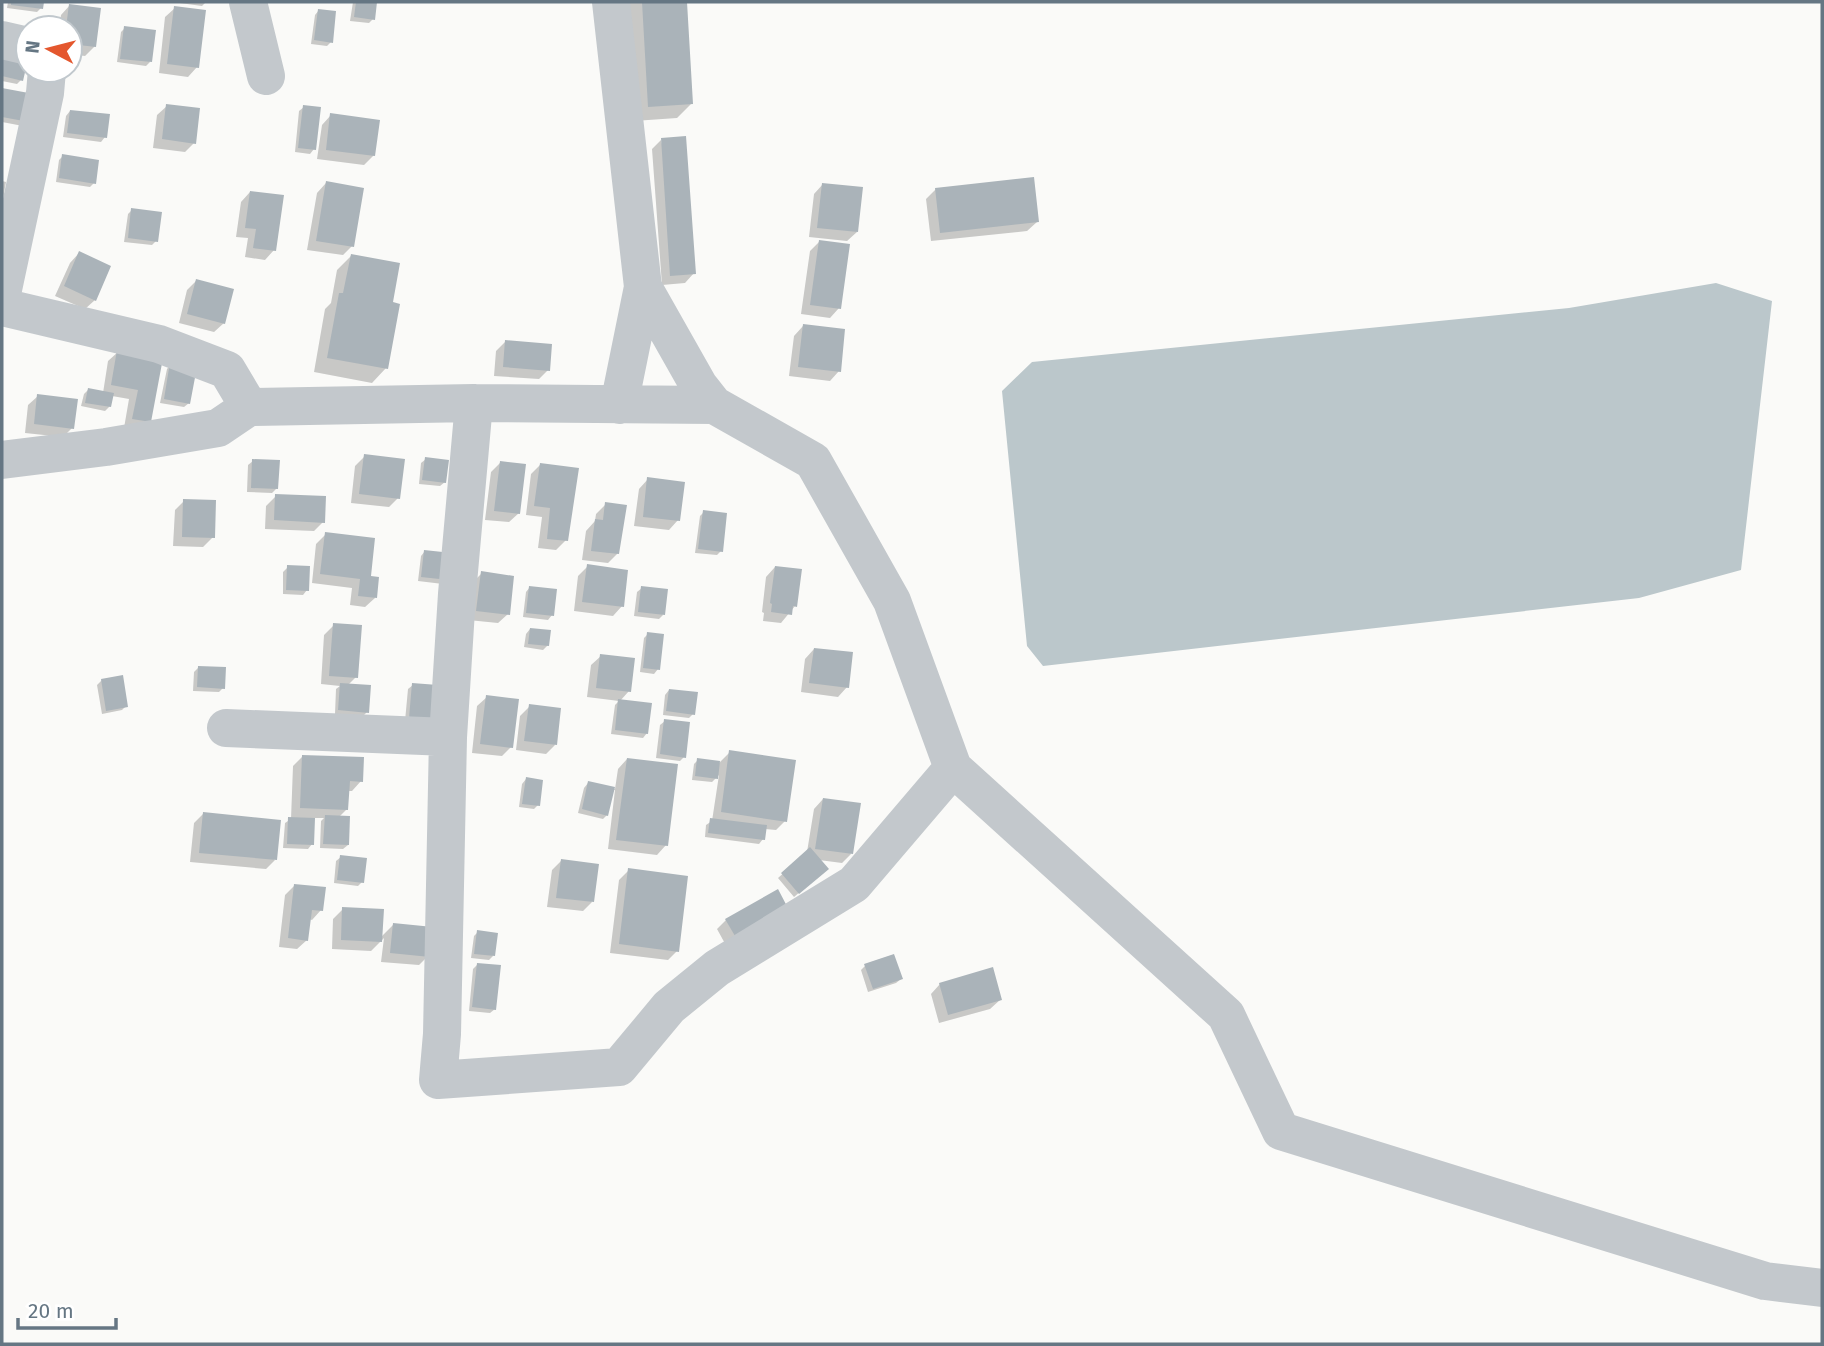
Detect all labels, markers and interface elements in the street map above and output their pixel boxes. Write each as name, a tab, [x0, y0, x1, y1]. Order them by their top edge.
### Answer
north arrow	[14, 14, 84, 84]
text: N	[20, 39, 45, 55]
scale bar	[18, 1286, 116, 1330]
text: 20 m	[28, 1298, 74, 1324]

